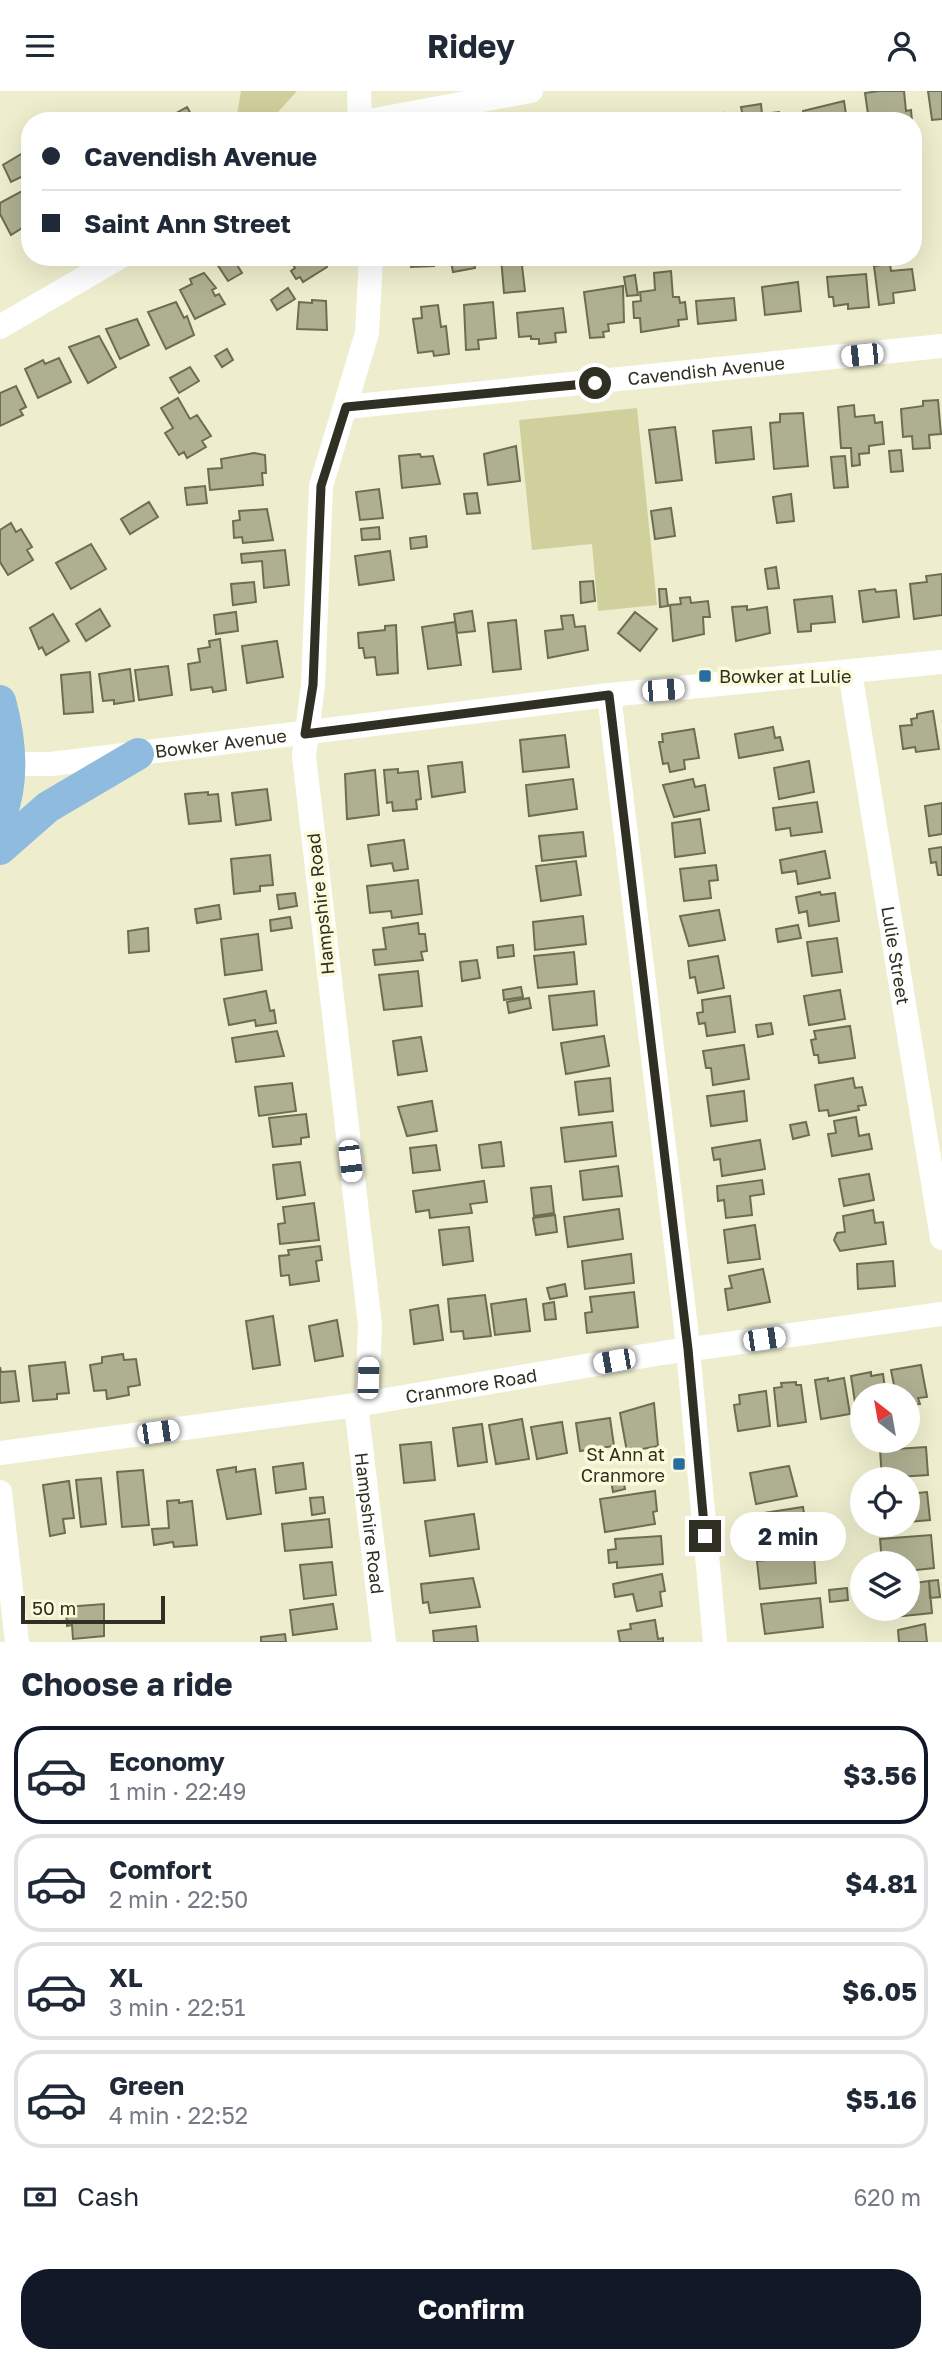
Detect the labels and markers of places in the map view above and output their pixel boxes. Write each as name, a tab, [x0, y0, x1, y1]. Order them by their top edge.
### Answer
place label: Bowker at Lulie	[719, 665, 852, 687]
marker: Bowker at Lulie	[697, 668, 713, 684]
place label: St Ann at Cranmore	[581, 1443, 665, 1486]
marker: St Ann at Cranmore	[671, 1456, 687, 1472]

